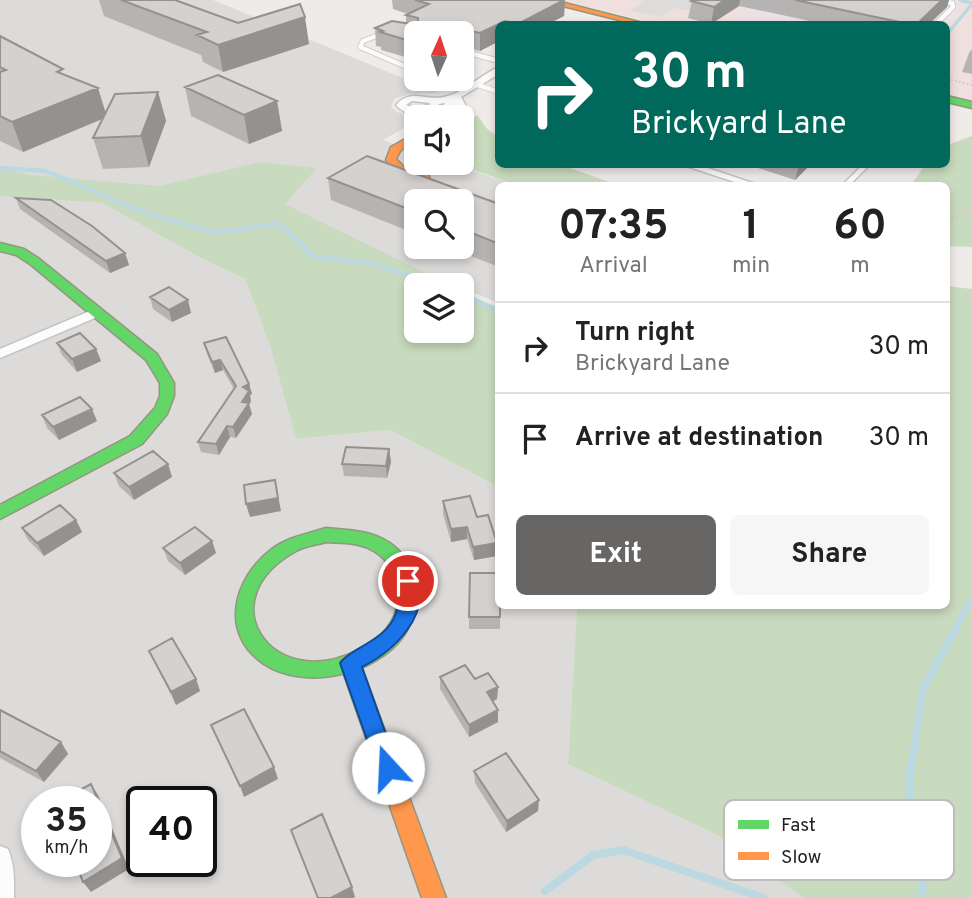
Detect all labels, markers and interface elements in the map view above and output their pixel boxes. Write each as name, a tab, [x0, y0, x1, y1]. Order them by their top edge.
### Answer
north arrow	[404, 21, 474, 91]
map controls	[404, 21, 474, 343]
text: 30 m	[631, 44, 747, 106]
icon: right	[516, 49, 607, 140]
button: sound	[404, 105, 474, 175]
text: Brickyard Lane	[631, 105, 847, 145]
button: search	[404, 189, 474, 259]
text: 07:35	[558, 201, 669, 254]
text: 1	[743, 201, 759, 254]
text: 60	[833, 201, 887, 254]
text: Arrival	[579, 252, 648, 281]
text: min	[732, 252, 770, 281]
text: m	[850, 252, 870, 281]
button: layers	[404, 273, 474, 343]
text: Turn right	[575, 317, 695, 350]
icon: right	[516, 329, 554, 367]
text: 30 m	[869, 331, 929, 364]
text: Brickyard Lane	[575, 350, 730, 379]
icon: arrive	[516, 420, 554, 458]
text: Arrive at destination	[575, 422, 823, 455]
text: 30 m	[869, 422, 929, 455]
button: Exit	[516, 515, 716, 595]
button: Share	[730, 515, 929, 595]
pin	[378, 551, 438, 611]
icon: arrive	[389, 562, 427, 600]
position arrow	[351, 731, 425, 805]
speed limit sign: 40	[126, 786, 217, 877]
text: 35	[45, 800, 88, 844]
legend	[724, 800, 954, 880]
text: Fast	[781, 814, 816, 838]
text: km/h	[45, 837, 88, 860]
text: Slow	[781, 846, 821, 870]

